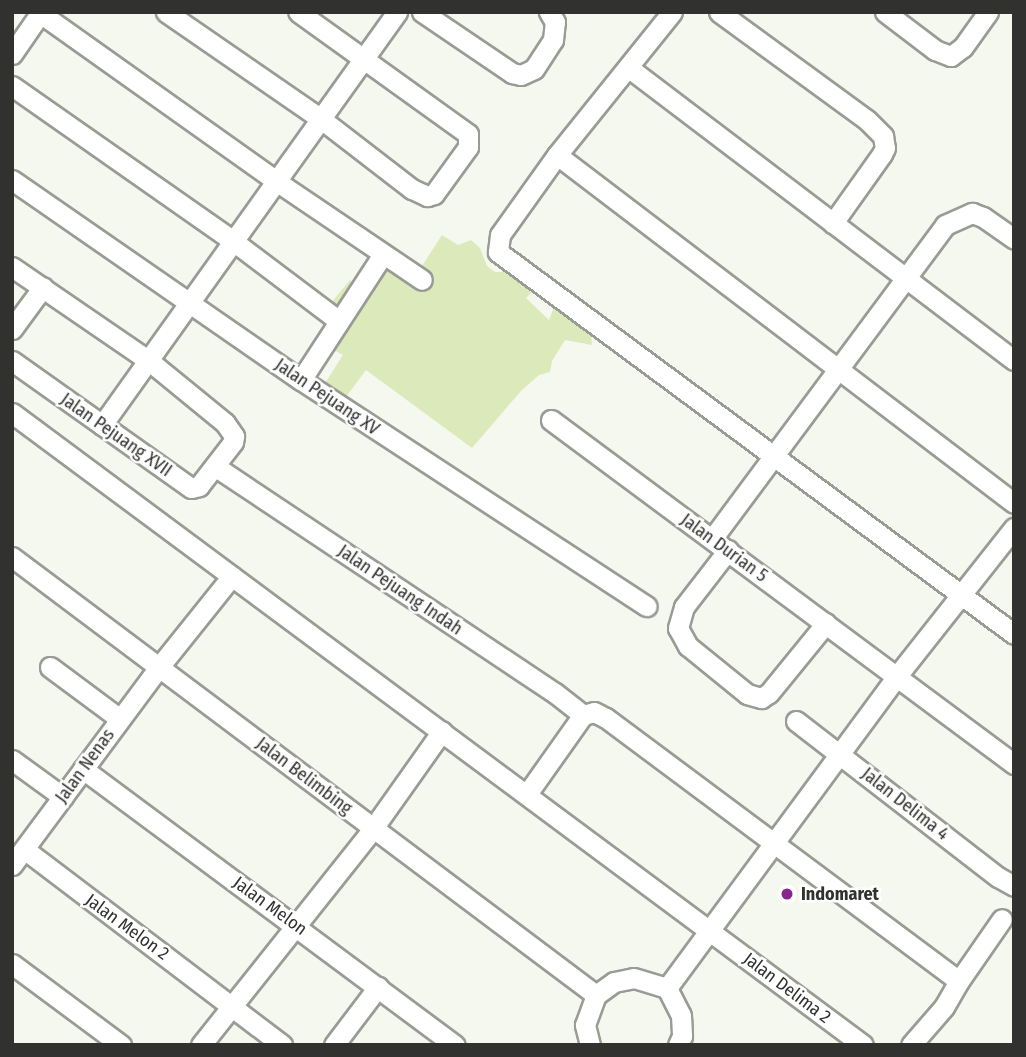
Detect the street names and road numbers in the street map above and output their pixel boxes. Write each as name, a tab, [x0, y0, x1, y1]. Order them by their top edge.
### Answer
street label: Jalan Pejuang XV	[271, 354, 383, 440]
street label: Jalan Pejuang XVII	[56, 389, 176, 481]
street label: Jalan Durian 5	[676, 509, 772, 587]
street label: Jalan Pejuang Indah	[334, 540, 466, 640]
street label: Jalan Nenas	[51, 725, 119, 807]
street label: Jalan Belimbing	[252, 733, 356, 819]
street label: Jalan Delima 4	[857, 763, 953, 845]
street label: Jalan Melon	[229, 872, 311, 940]
street label: Jalan Melon 2	[81, 889, 173, 965]
street label: Jalan Delima 2	[739, 948, 835, 1028]

